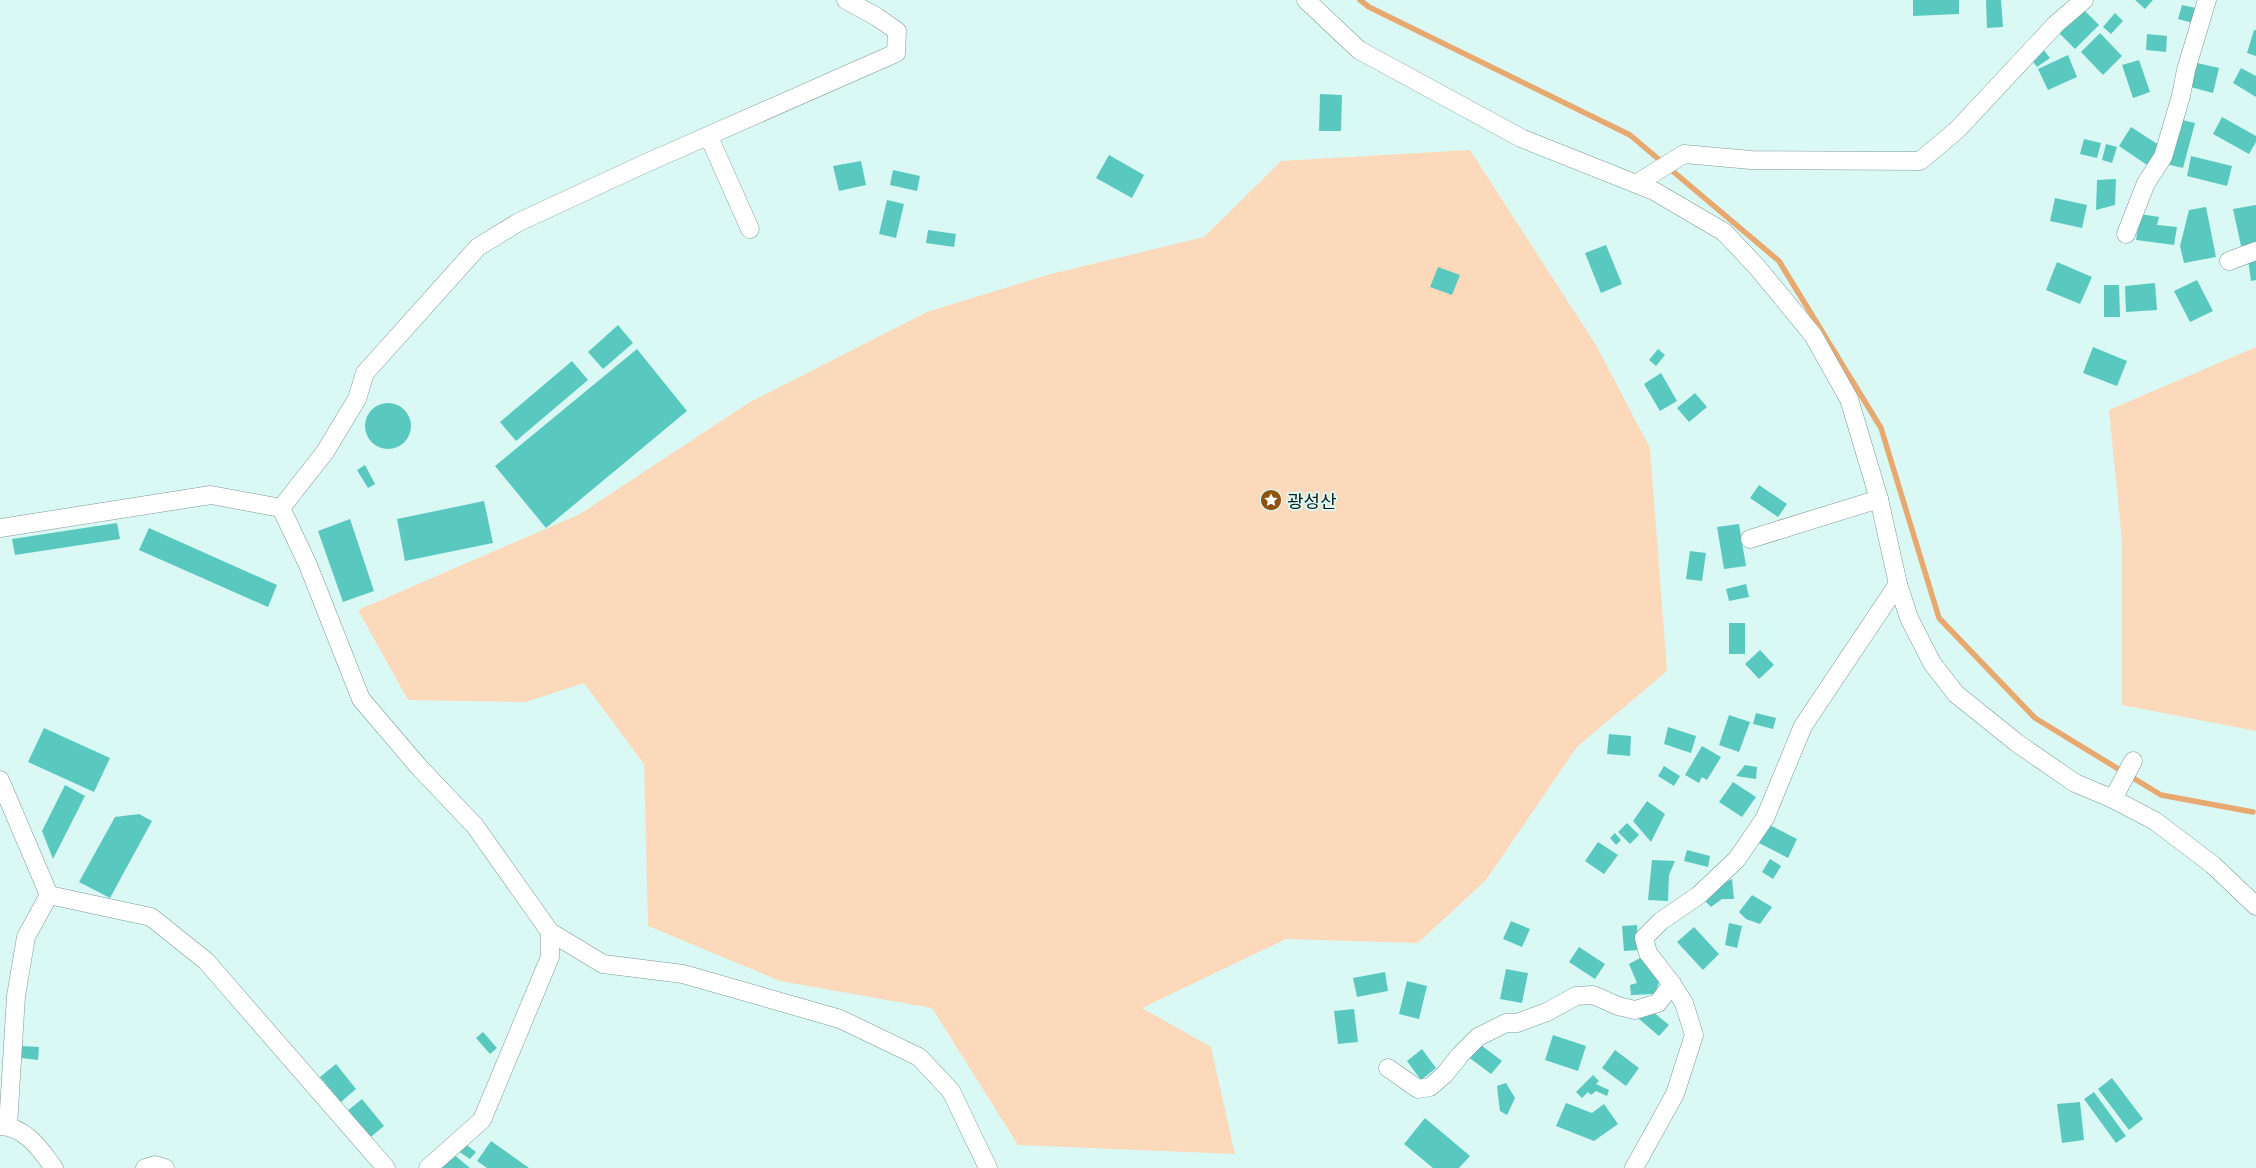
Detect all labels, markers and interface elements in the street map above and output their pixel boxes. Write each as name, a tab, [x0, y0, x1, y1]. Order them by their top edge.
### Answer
place label: 광성산	[1287, 487, 1337, 514]
place icon: 광성산	[1259, 488, 1283, 512]

